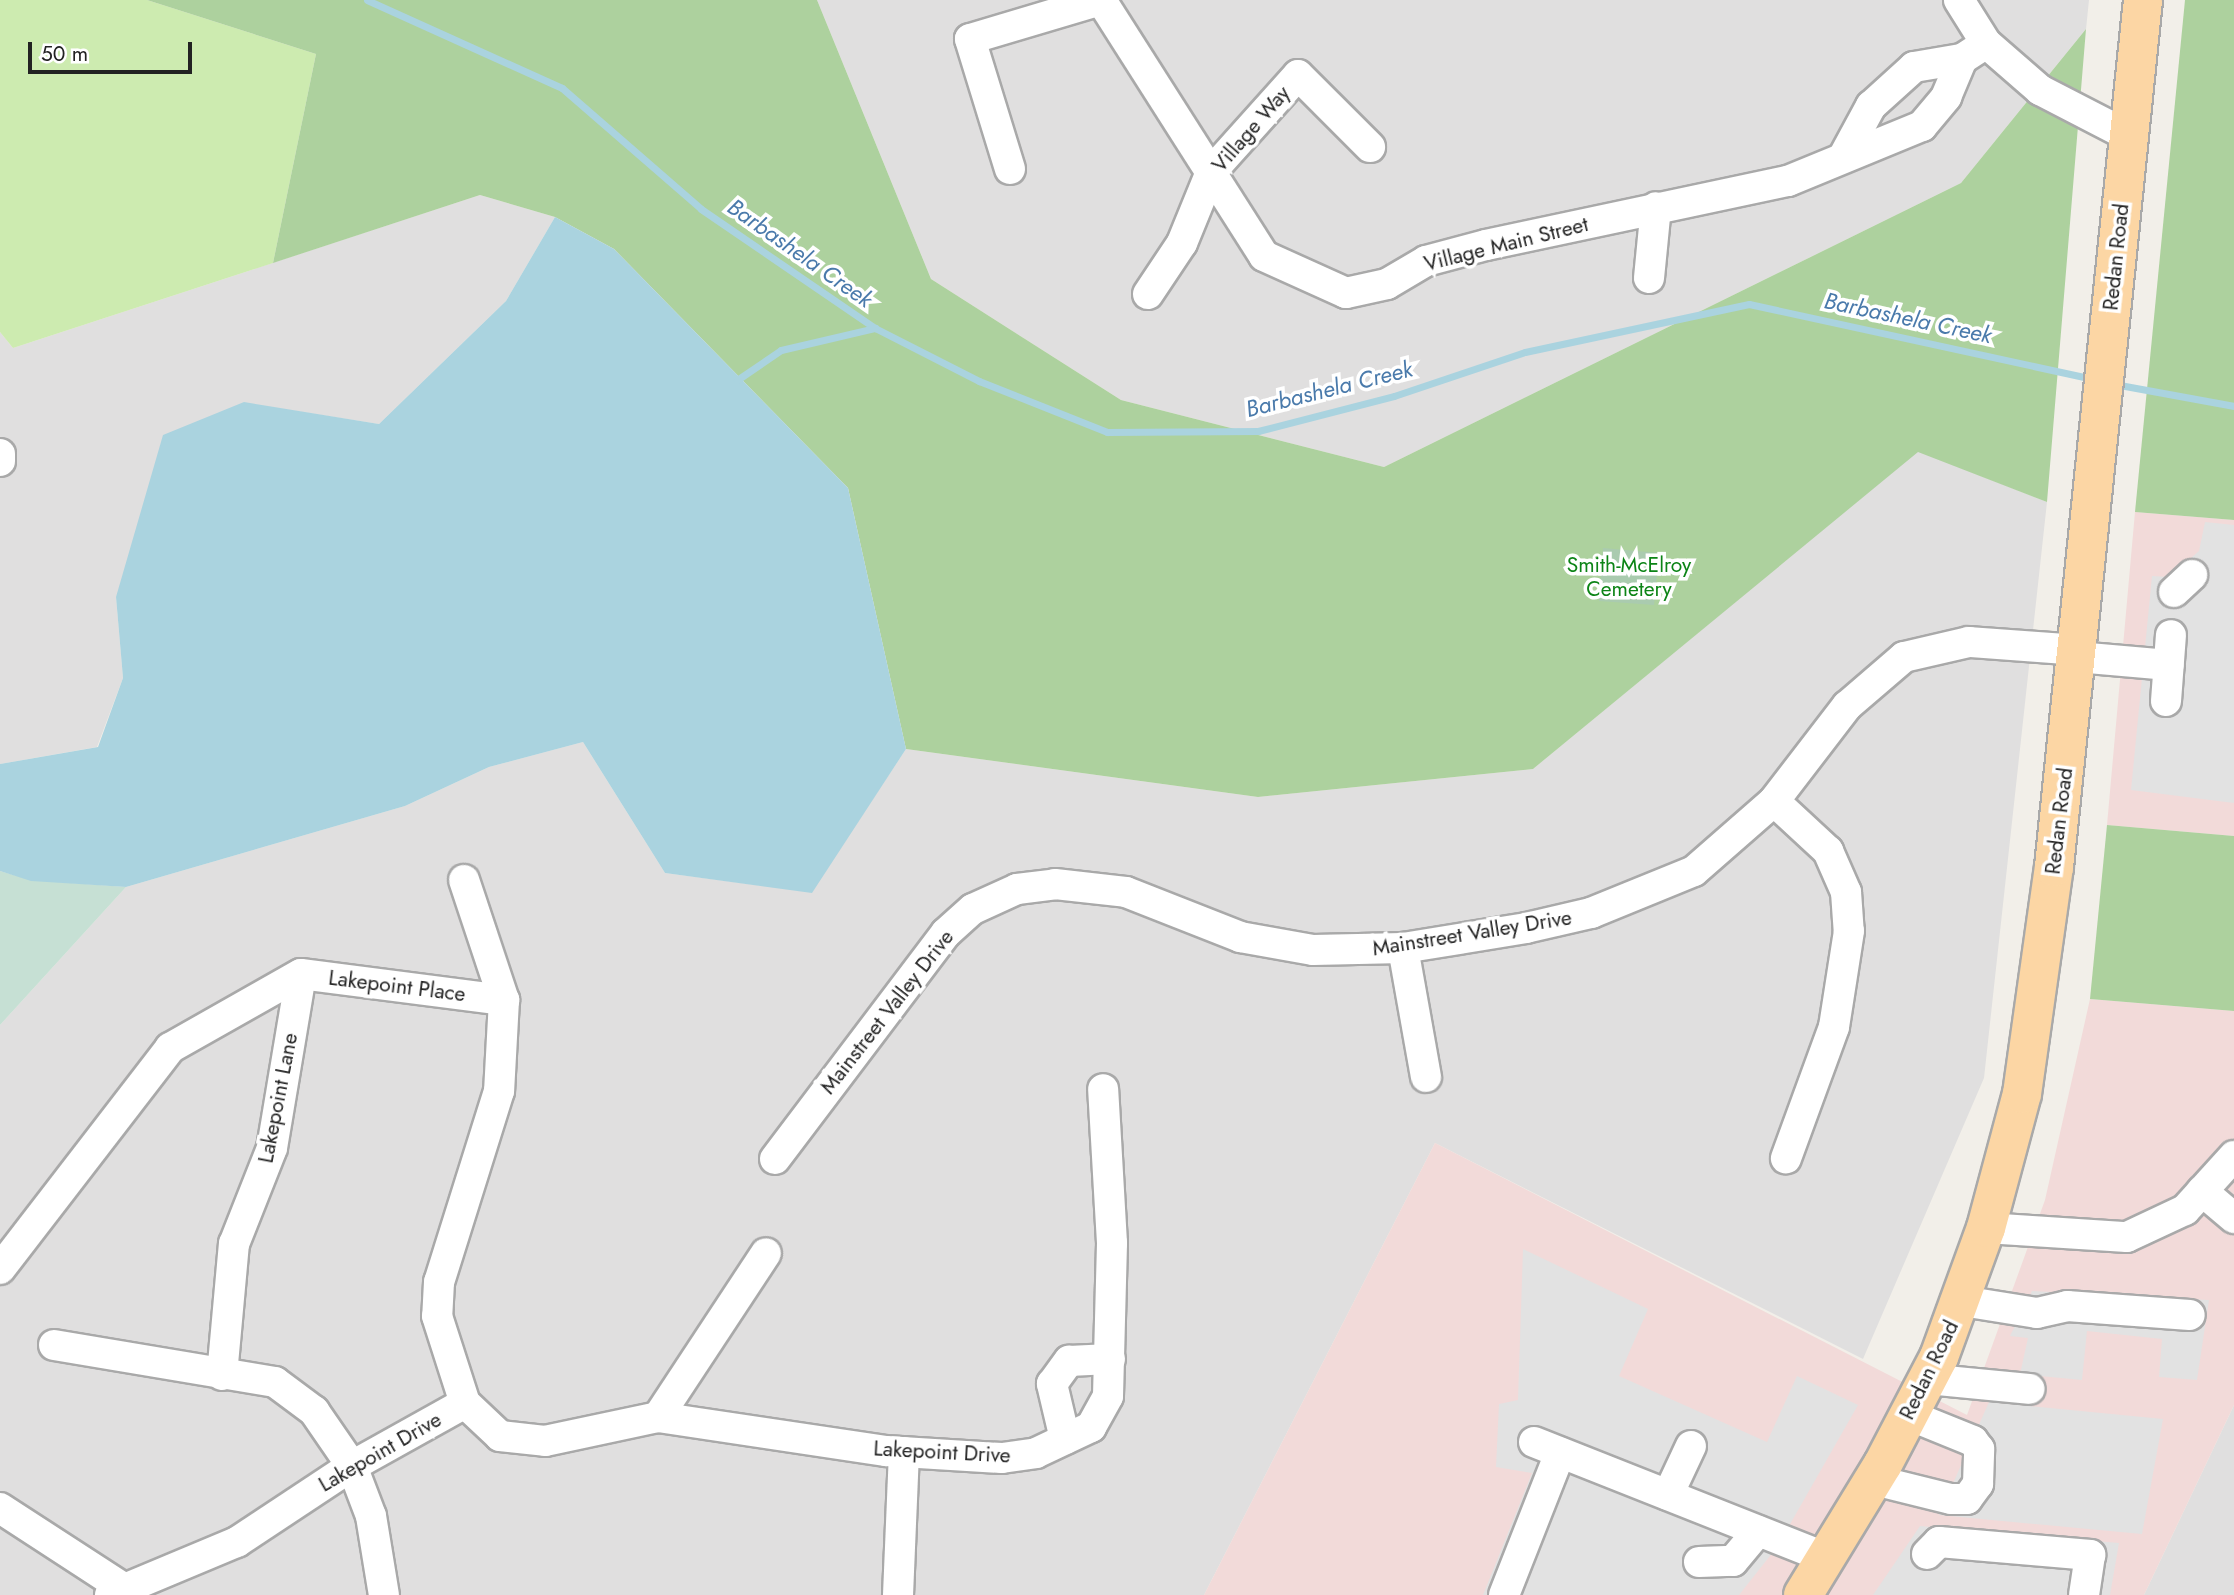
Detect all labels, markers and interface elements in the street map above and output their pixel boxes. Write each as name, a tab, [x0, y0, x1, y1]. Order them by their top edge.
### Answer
scale bar	[32, 28, 196, 72]
text: 50 m	[41, 39, 88, 69]
street label: Village Way	[1207, 81, 1295, 177]
water label: Barbashela Creek	[722, 193, 878, 313]
street label: Redan Road	[2098, 202, 2134, 312]
street label: Village Main Street	[1421, 211, 1591, 277]
water label: Barbashela Creek	[1822, 287, 1994, 349]
water label: Barbashela Creek	[1243, 355, 1415, 423]
park label: Smith-McElroy Cemetery	[1567, 552, 1691, 602]
street label: Redan Road	[2040, 766, 2078, 876]
street label: Mainstreet Valley Drive	[1371, 905, 1573, 961]
street label: Mainstreet Valley Drive	[815, 925, 959, 1099]
street label: Lakepoint Place	[327, 965, 467, 1007]
street label: Lakepoint Lane	[253, 1031, 303, 1165]
street label: Redan Road	[1894, 1316, 1964, 1424]
street label: Lakepoint Drive	[314, 1407, 446, 1497]
street label: Lakepoint Drive	[873, 1436, 1011, 1468]

